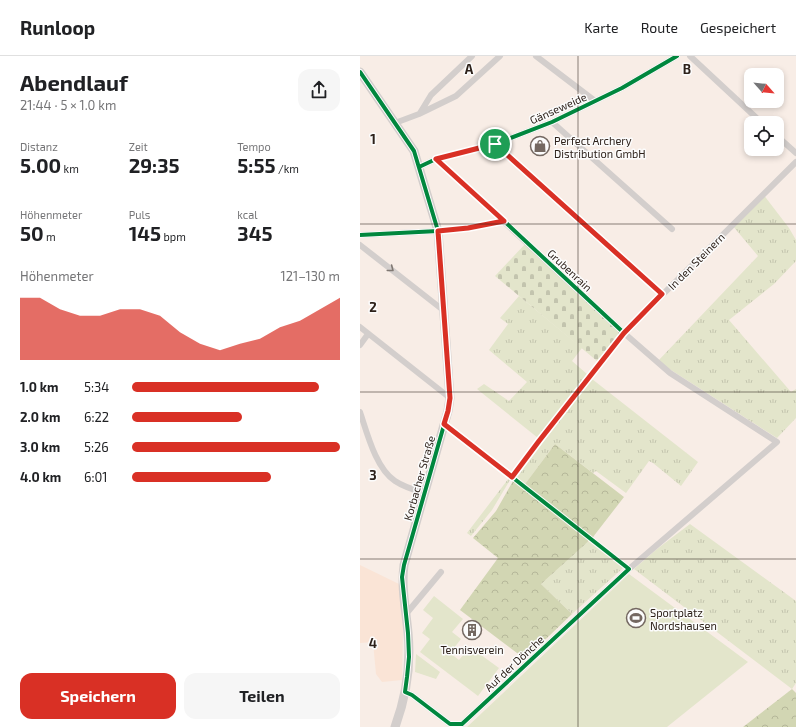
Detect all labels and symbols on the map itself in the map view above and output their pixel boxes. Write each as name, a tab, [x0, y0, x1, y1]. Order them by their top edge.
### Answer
text: A	[465, 61, 474, 77]
text: B	[683, 61, 691, 77]
north arrow	[744, 68, 784, 108]
street label: Gänseweide	[528, 90, 588, 126]
pin	[478, 127, 512, 161]
text: 1	[370, 131, 376, 147]
place label: Perfect Archery Distribution GmbH	[554, 134, 646, 160]
shop icon: Perfect Archery Distribution GmbH	[529, 135, 551, 157]
street label: In den Steinern	[665, 230, 727, 292]
street label: Grubenrain	[545, 246, 595, 294]
one-way arrow	[386, 265, 393, 272]
text: 2	[369, 299, 377, 315]
street label: Korbacher Straße	[401, 434, 437, 522]
text: 3	[369, 467, 377, 483]
place label: Sportplatz Nordshausen	[650, 606, 717, 632]
sports icon: Sportplatz Nordshausen	[625, 607, 647, 629]
building icon: Tennisverein	[461, 619, 483, 641]
street label: Auf der Dönche	[482, 632, 546, 694]
text: 4	[369, 635, 377, 651]
place label: Tennisverein	[440, 643, 504, 656]

